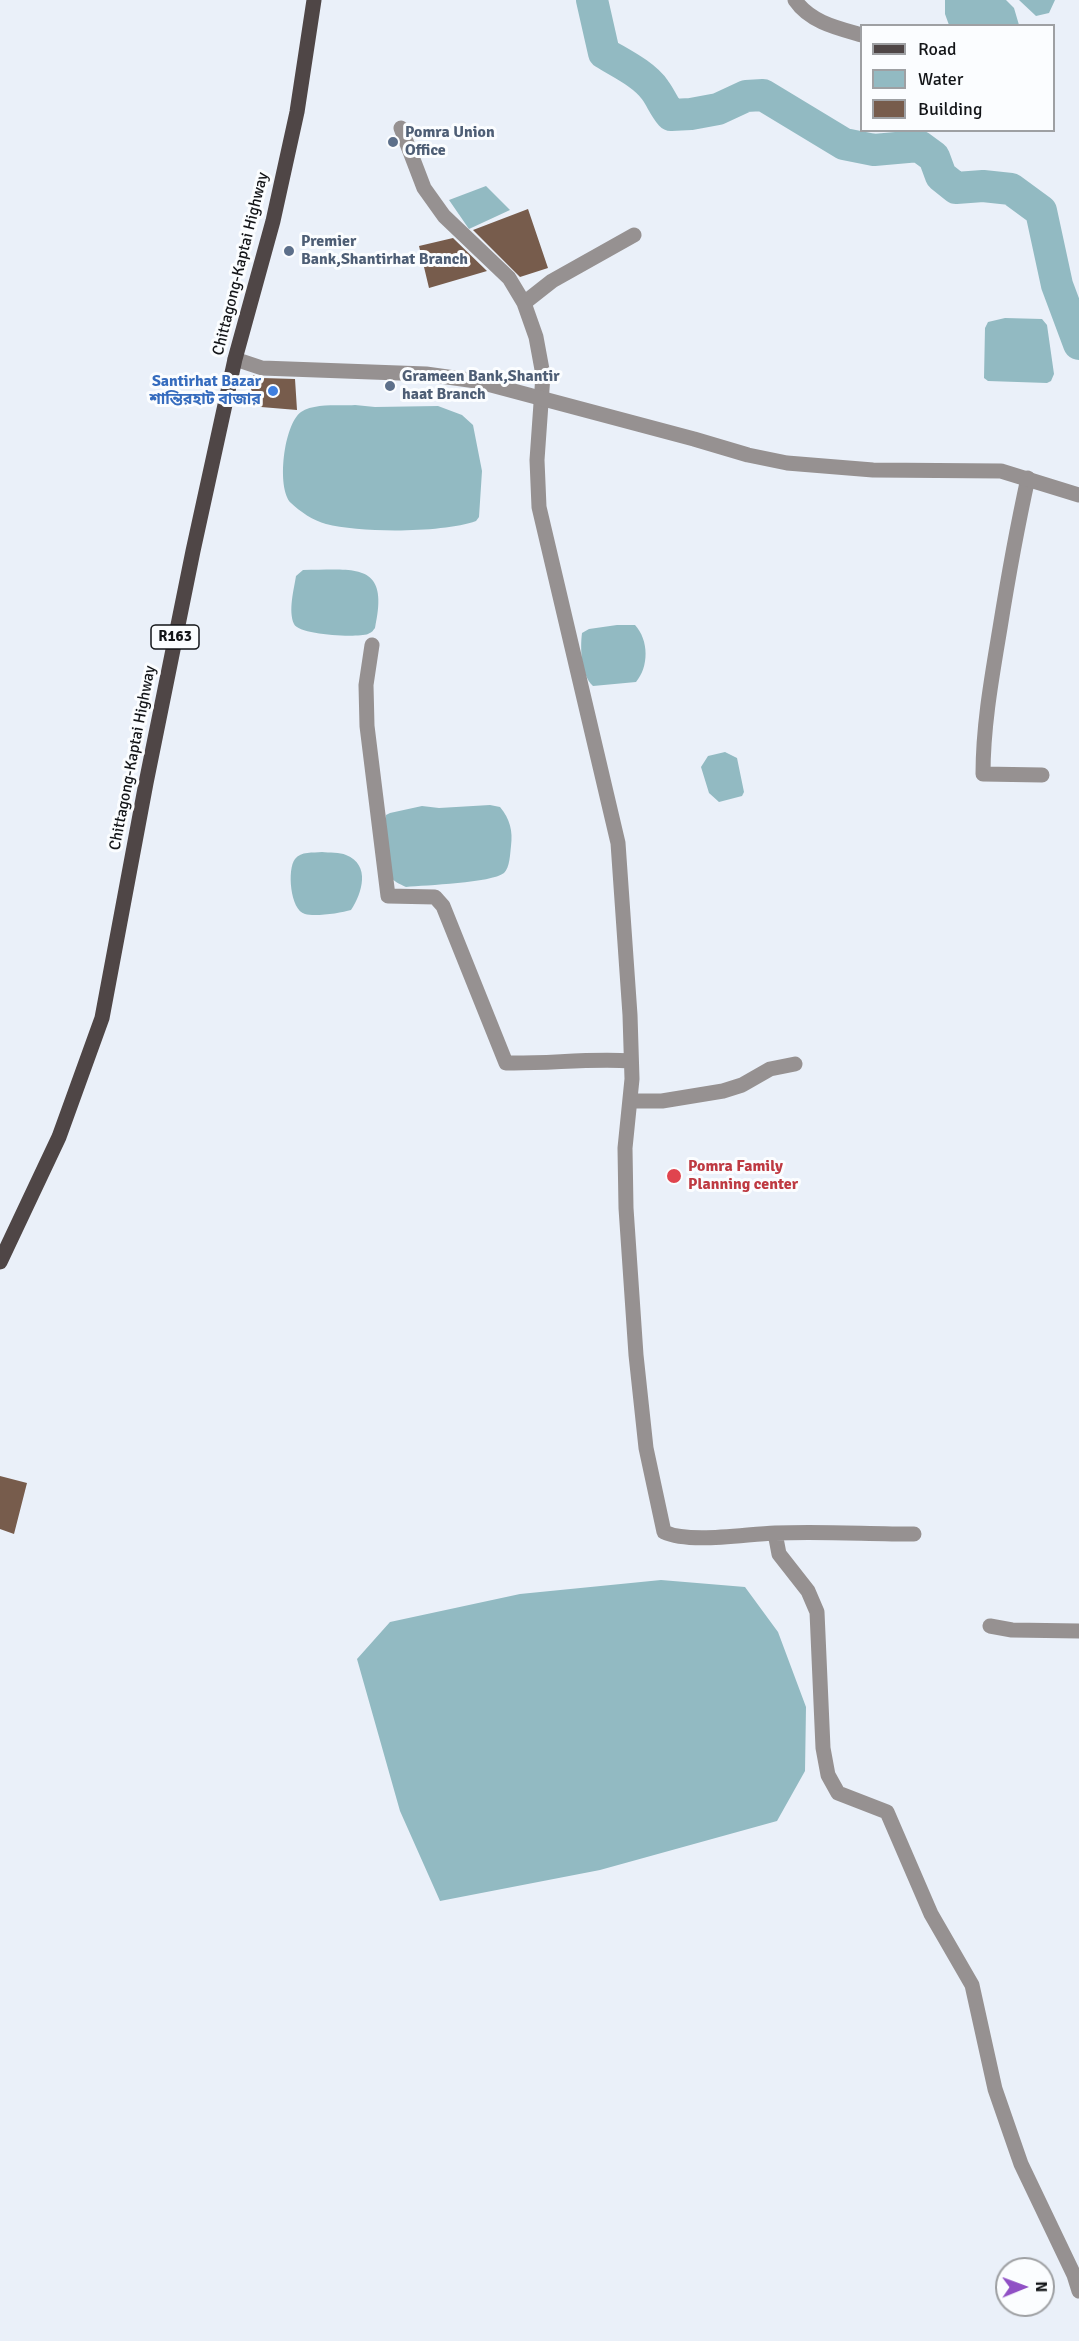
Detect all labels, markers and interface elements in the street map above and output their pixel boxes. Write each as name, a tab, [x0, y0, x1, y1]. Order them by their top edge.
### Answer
legend	[860, 24, 1055, 132]
text: Road	[918, 38, 957, 60]
text: Water	[918, 68, 963, 90]
text: Building	[918, 98, 982, 120]
place label: Pomra Union Office	[405, 123, 495, 161]
marker: Pomra Union Office	[386, 135, 400, 149]
street label: Chittagong-Kaptai Highway	[209, 170, 273, 358]
place label: Premier Bank,Shantirhat Branch	[301, 232, 468, 270]
marker: Premier Bank,Shantirhat Branch	[282, 244, 296, 258]
place label: Grameen Bank,Shantir haat Branch	[402, 367, 560, 405]
place label: Santirhat Bazar শান্তিরহাট বাজার	[149, 372, 261, 410]
marker: Grameen Bank,Shantir haat Branch	[383, 379, 397, 393]
marker: Santirhat Bazar শান্তিরহাট বাজার	[266, 384, 280, 398]
road number: R163	[151, 625, 199, 649]
street label: Chittagong-Kaptai Highway	[106, 664, 160, 852]
place label: Pomra Family Planning center	[688, 1157, 798, 1195]
marker: Pomra Family Planning center	[665, 1167, 683, 1185]
north arrow	[995, 2257, 1055, 2317]
text: N	[1031, 2281, 1051, 2292]

